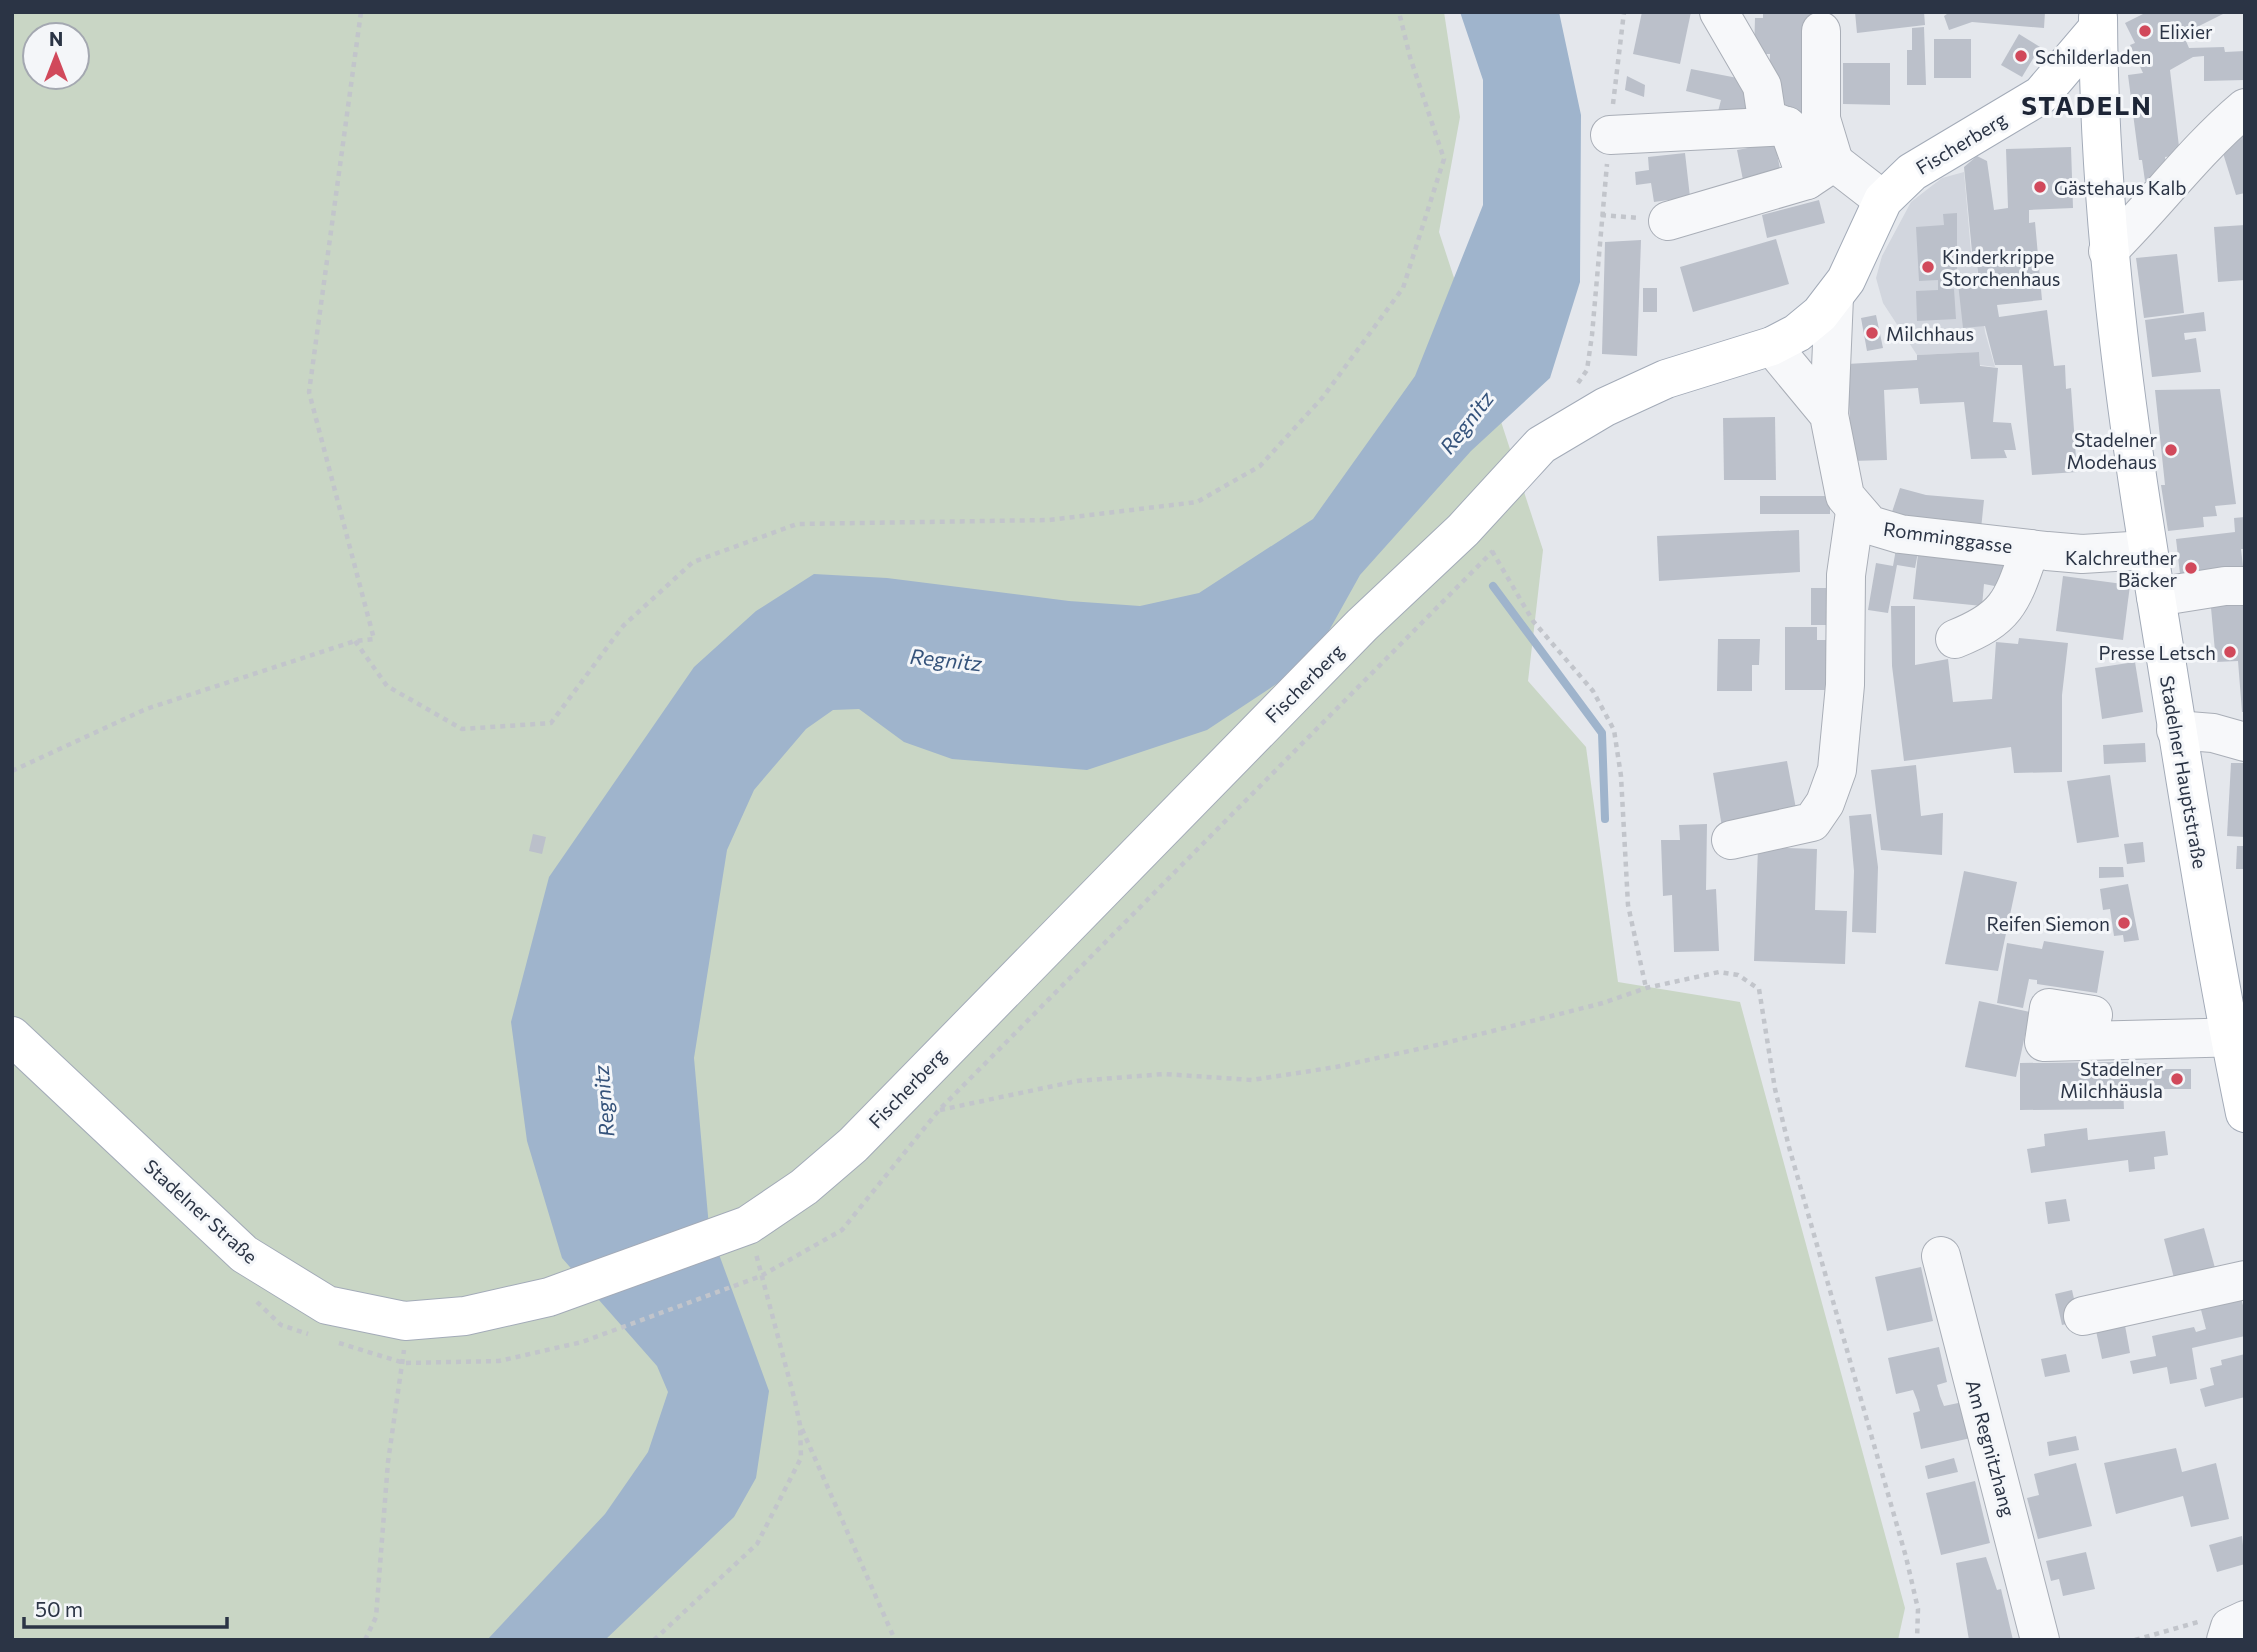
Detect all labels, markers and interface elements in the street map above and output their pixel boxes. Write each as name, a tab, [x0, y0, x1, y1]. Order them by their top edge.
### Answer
place label: Elixier	[2159, 20, 2213, 43]
north arrow	[21, 21, 91, 91]
marker: Elixier	[2137, 23, 2153, 39]
text: N	[49, 27, 63, 50]
place label: Schilderladen	[2035, 45, 2151, 68]
marker: Schilderladen	[2013, 48, 2029, 64]
district label: STADELN	[2021, 89, 2153, 120]
street label: Fischerberg	[1912, 107, 2010, 179]
place label: Gästehaus Kalb	[2054, 176, 2187, 199]
marker: Gästehaus Kalb	[2032, 179, 2048, 195]
place label: Kinderkrippe Storchenhaus	[1942, 245, 2061, 290]
marker: Kinderkrippe Storchenhaus	[1920, 259, 1936, 275]
place label: Milchhaus	[1886, 322, 1974, 345]
marker: Milchhaus	[1864, 325, 1880, 341]
water label: Regnitz	[1434, 385, 1498, 458]
place label: Stadelner Modehaus	[2066, 428, 2157, 473]
marker: Stadelner Modehaus	[2163, 442, 2179, 458]
street label: Romminggasse	[1882, 517, 2014, 557]
place label: Kalchreuther Bäcker	[2065, 546, 2177, 591]
marker: Kalchreuther Bäcker	[2183, 560, 2199, 576]
street label: Fischerberg	[1260, 639, 1348, 727]
place label: Presse Letsch	[2098, 641, 2216, 664]
water label: Regnitz	[909, 643, 984, 675]
marker: Presse Letsch	[2222, 644, 2238, 660]
street label: Stadelner Hauptstraße	[2156, 674, 2212, 870]
place label: Reifen Siemon	[1987, 912, 2110, 935]
marker: Reifen Siemon	[2116, 915, 2132, 931]
street label: Fischerberg	[863, 1044, 951, 1132]
place label: Stadelner Milchhäusla	[2060, 1057, 2163, 1102]
water label: Regnitz	[587, 1063, 619, 1138]
marker: Stadelner Milchhäusla	[2169, 1071, 2185, 1087]
street label: Stadelner Straße	[140, 1154, 262, 1268]
street label: Am Regnitzhang	[1962, 1377, 2020, 1519]
scale bar	[24, 1586, 228, 1630]
text: 50 m	[35, 1596, 83, 1621]

